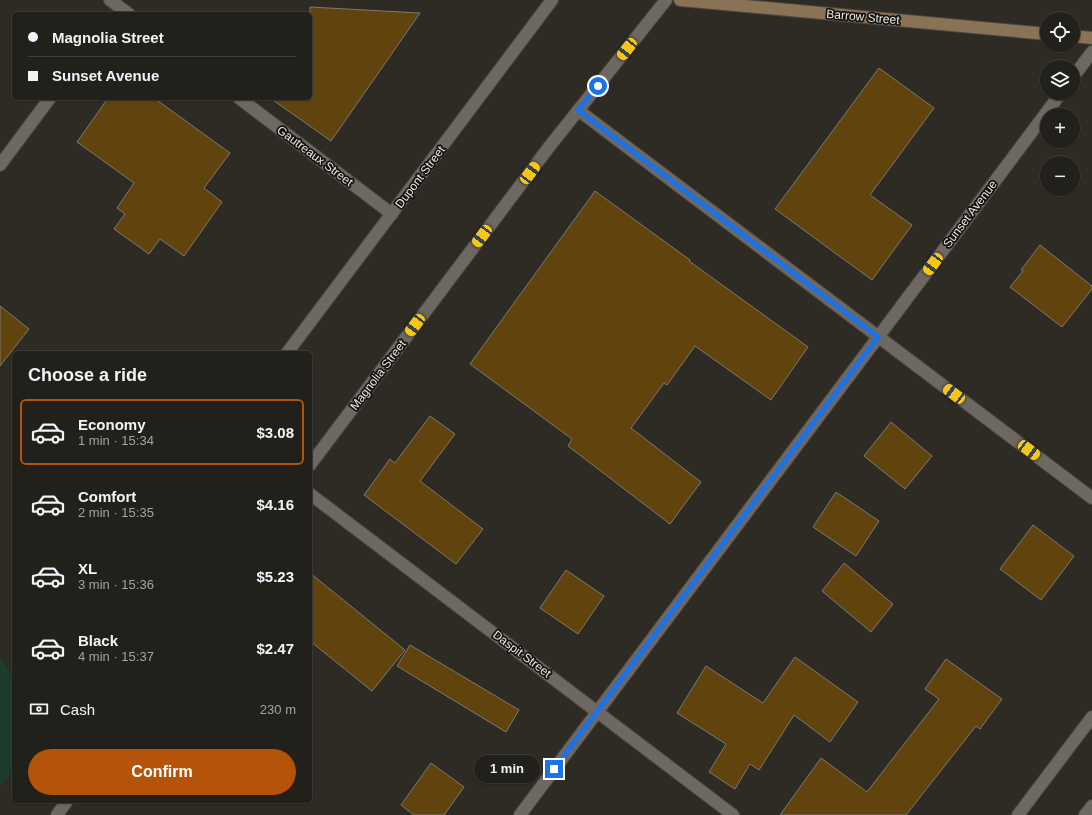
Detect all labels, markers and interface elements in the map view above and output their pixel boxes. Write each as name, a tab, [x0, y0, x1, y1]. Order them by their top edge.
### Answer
street label: Barrow Street	[826, 7, 901, 27]
map controls	[1040, 12, 1080, 196]
button: locate	[1040, 12, 1080, 52]
text: Magnolia Street	[52, 29, 164, 46]
car	[615, 36, 639, 62]
button: layers	[1040, 60, 1080, 100]
text: Sunset Avenue	[52, 67, 159, 84]
route start	[589, 77, 607, 95]
button: +	[1040, 108, 1080, 148]
street label: Gautreaux Street	[274, 123, 356, 189]
street label: Dupont Street	[392, 143, 448, 211]
button: −	[1040, 156, 1080, 196]
car	[518, 160, 542, 186]
street label: Sunset Avenue	[940, 177, 1000, 250]
car	[470, 223, 494, 249]
car	[921, 251, 945, 277]
car	[403, 312, 427, 338]
street label: Magnolia Street	[347, 337, 409, 413]
text: Choose a ride	[28, 365, 147, 385]
car	[941, 382, 967, 406]
icon: car	[30, 414, 66, 450]
text: Economy	[78, 416, 146, 433]
text: $3.08	[256, 424, 294, 441]
text: 1 min · 15:34	[78, 433, 154, 448]
car	[1016, 438, 1042, 462]
icon: car	[30, 486, 66, 522]
text: Comfort	[78, 488, 136, 505]
text: $4.16	[256, 496, 294, 513]
text: 2 min · 15:35	[78, 505, 154, 520]
icon: car	[30, 558, 66, 594]
text: XL	[78, 560, 97, 577]
text: $5.23	[256, 568, 294, 585]
text: 3 min · 15:36	[78, 577, 154, 592]
street label: Daspit Street	[490, 628, 554, 681]
icon: car	[30, 630, 66, 666]
text: Black	[78, 632, 118, 649]
text: $2.47	[256, 640, 294, 657]
text: 4 min · 15:37	[78, 649, 154, 664]
icon: cash	[28, 698, 50, 720]
text: Cash	[60, 701, 95, 718]
text: 230 m	[260, 702, 296, 717]
button: Confirm	[28, 749, 296, 795]
callout: 1 min	[474, 755, 540, 783]
route end	[545, 760, 563, 778]
text: 1 min	[490, 761, 524, 776]

